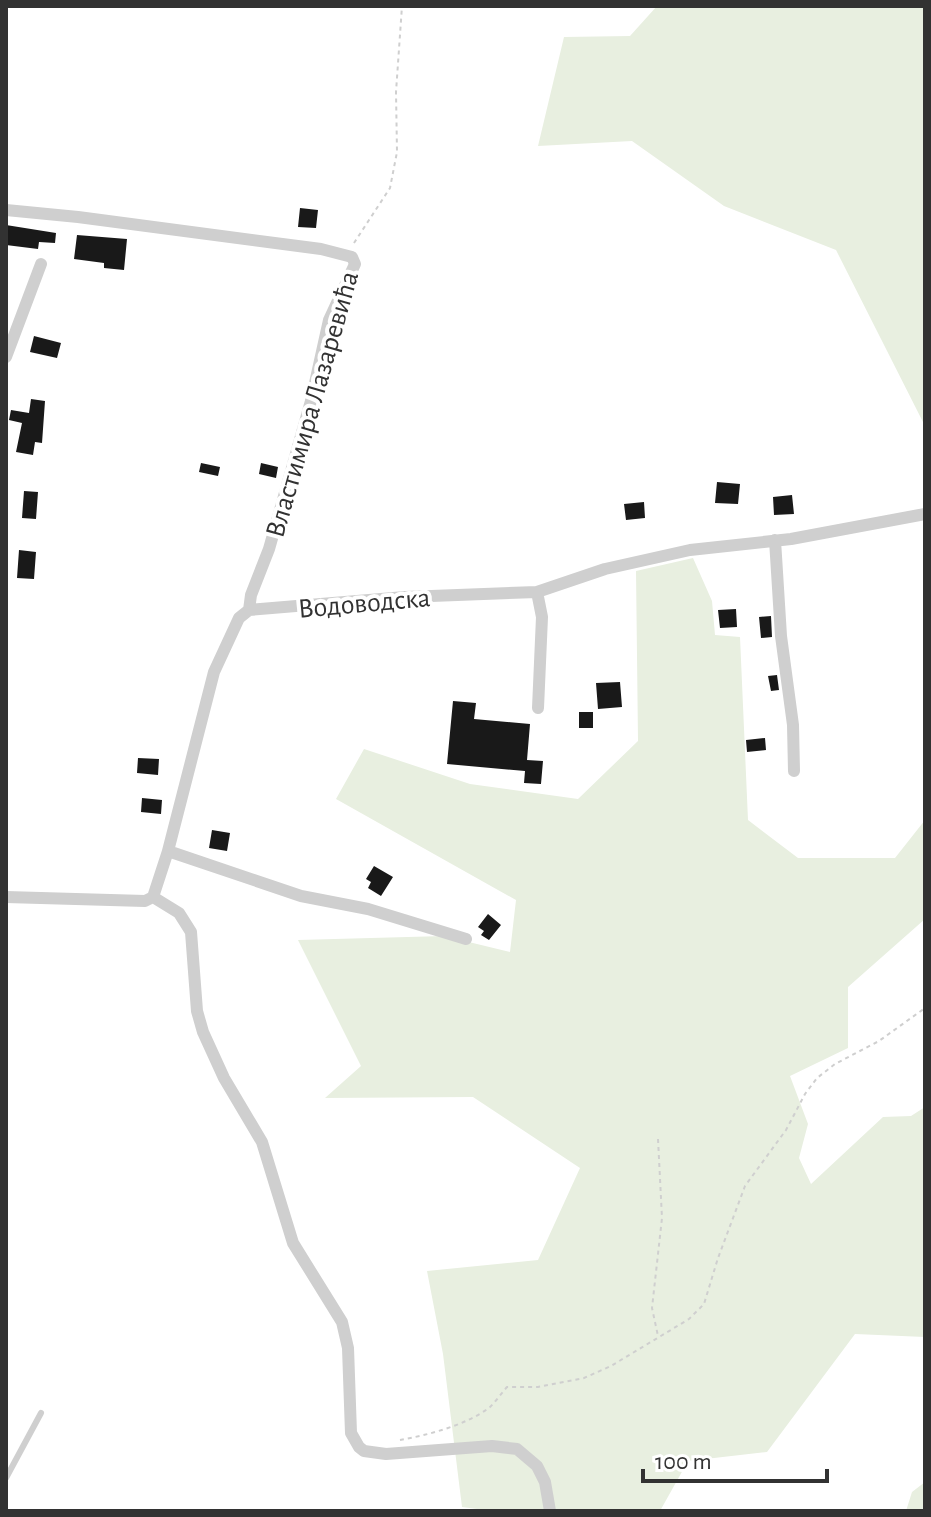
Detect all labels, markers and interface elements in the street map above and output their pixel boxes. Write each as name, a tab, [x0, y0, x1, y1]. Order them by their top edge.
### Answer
street label: Властимира Лазаревића	[261, 268, 364, 541]
street label: Водоводска	[297, 584, 432, 624]
scale bar	[643, 1433, 827, 1483]
text: 100 m	[655, 1450, 712, 1474]

